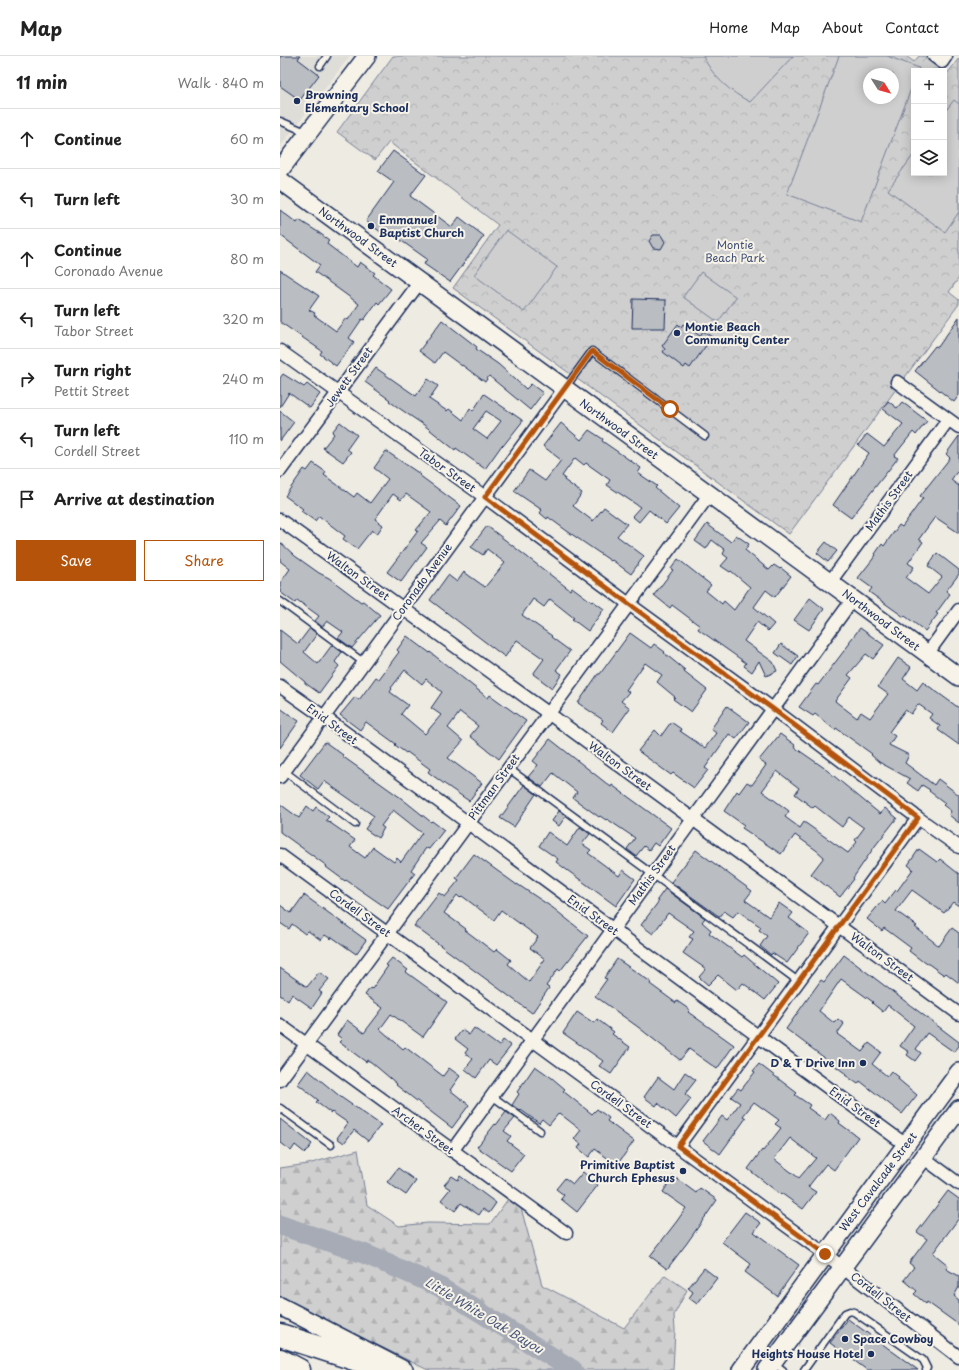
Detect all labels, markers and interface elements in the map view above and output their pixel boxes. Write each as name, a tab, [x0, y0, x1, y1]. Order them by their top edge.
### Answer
text: Map	[20, 14, 62, 42]
text: Home	[709, 17, 748, 38]
text: Map	[770, 17, 800, 38]
text: About	[822, 17, 863, 38]
text: Contact	[885, 17, 939, 38]
north arrow	[863, 68, 899, 104]
map controls	[911, 68, 947, 176]
button: +	[911, 68, 947, 104]
text: 11 min	[16, 69, 68, 95]
text: Walk · 840 m	[178, 73, 264, 92]
place label: Browning Elementary School	[305, 86, 409, 116]
marker: Browning Elementary School	[292, 96, 302, 106]
button: −	[911, 104, 947, 140]
text: Continue	[54, 127, 122, 150]
icon: ahead	[16, 128, 38, 150]
text: 60 m	[230, 129, 264, 148]
button: layers	[911, 140, 947, 176]
text: Turn left	[54, 187, 120, 210]
icon: left	[16, 188, 38, 210]
text: 30 m	[230, 189, 264, 208]
street label: Northwood Street	[315, 202, 402, 271]
place label: Emmanuel Baptist Church	[379, 211, 464, 241]
marker: Emmanuel Baptist Church	[366, 221, 376, 231]
park label: Montie Beach Park	[705, 236, 765, 266]
text: Continue	[54, 238, 122, 261]
icon: ahead	[16, 248, 38, 270]
text: 80 m	[230, 249, 264, 268]
text: Coronado Avenue	[54, 261, 163, 280]
text: Turn left	[54, 298, 120, 321]
icon: left	[16, 308, 38, 330]
text: 320 m	[222, 309, 264, 328]
place label: Montie Beach Community Center	[685, 318, 790, 348]
text: Tabor Street	[54, 321, 134, 340]
marker: Montie Beach Community Center	[672, 328, 682, 338]
street label: Jewett Street	[321, 343, 377, 410]
text: Turn right	[54, 358, 131, 381]
icon: right	[16, 368, 38, 390]
text: 240 m	[222, 369, 264, 388]
text: Pettit Street	[54, 381, 129, 400]
street label: Northwood Street	[576, 394, 663, 463]
route start	[661, 400, 679, 418]
text: Turn left	[54, 418, 120, 441]
icon: left	[16, 428, 38, 450]
text: 110 m	[229, 429, 264, 448]
text: Cordell Street	[54, 441, 140, 460]
street label: Tabor Street	[415, 443, 480, 496]
street label: Mathis Street	[861, 466, 917, 535]
text: Arrive at destination	[54, 487, 215, 510]
icon: arrive	[16, 488, 38, 510]
street label: Coronado Avenue	[388, 539, 456, 624]
button: Save	[16, 540, 136, 581]
button: Share	[144, 540, 264, 581]
street label: Walton Street	[323, 547, 394, 605]
street label: Northwood Street	[839, 585, 924, 655]
street label: Enid Street	[303, 699, 362, 748]
street label: Walton Street	[585, 737, 656, 795]
street label: Pittman Street	[464, 750, 524, 823]
street label: Mathis Street	[624, 840, 680, 909]
street label: Cordell Street	[326, 884, 395, 941]
street label: Enid Street	[564, 890, 623, 939]
street label: Walton Street	[847, 928, 918, 986]
place label: D & T Drive Inn	[771, 1054, 855, 1071]
marker: D & T Drive Inn	[858, 1058, 868, 1068]
street label: Cordell Street	[587, 1075, 656, 1132]
street label: Enid Street	[826, 1082, 885, 1131]
street label: Archer Street	[389, 1101, 458, 1158]
street label: West Cavalcade Street	[835, 1128, 921, 1235]
place label: Primitive Baptist Church Ephesus	[580, 1156, 676, 1186]
marker: Primitive Baptist Church Ephesus	[678, 1166, 688, 1176]
route end	[816, 1245, 834, 1263]
street label: Cordell Street	[847, 1267, 916, 1326]
water label: Little White Oak Bayou	[422, 1273, 548, 1358]
place label: Space Cowboy	[853, 1330, 934, 1347]
marker: Space Cowboy	[840, 1334, 850, 1344]
place label: Heights House Hotel	[752, 1345, 863, 1362]
marker: Heights House Hotel	[866, 1349, 876, 1359]

